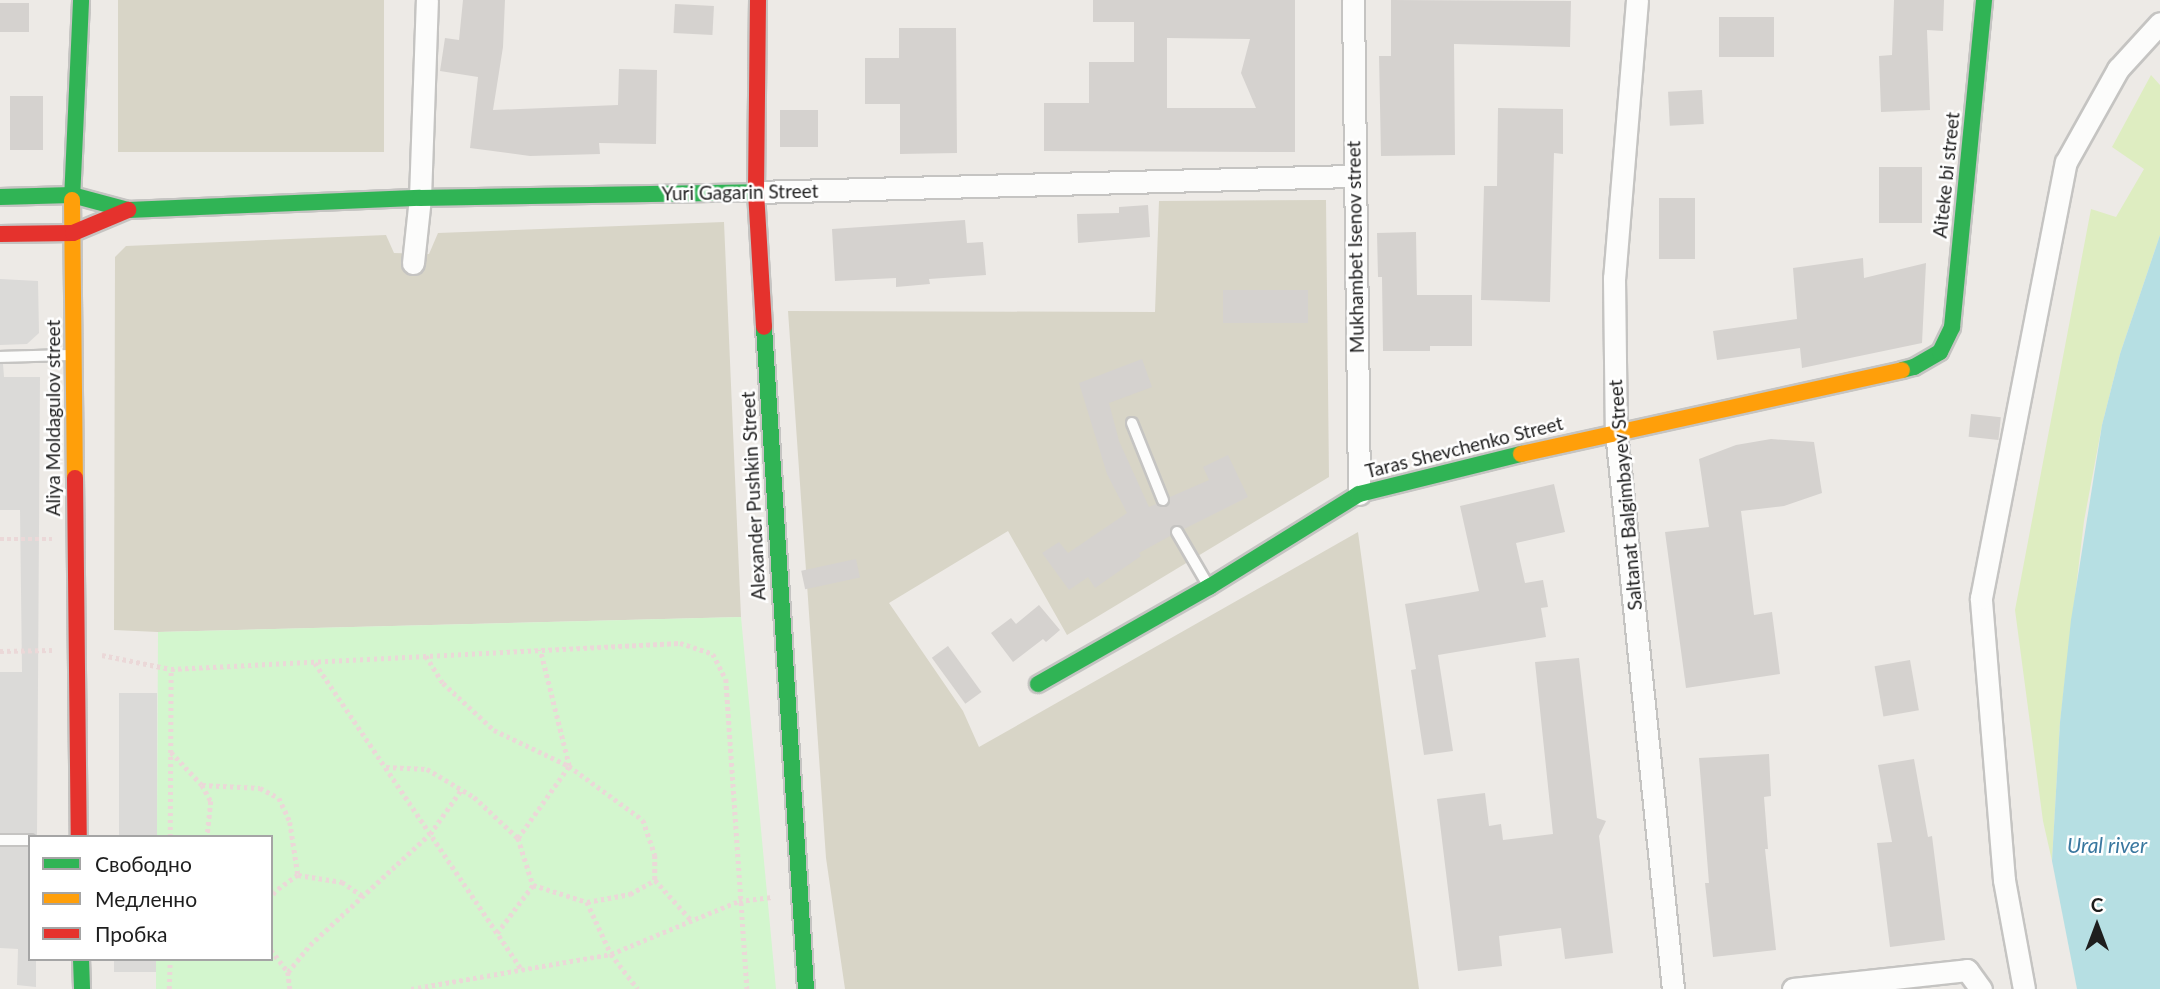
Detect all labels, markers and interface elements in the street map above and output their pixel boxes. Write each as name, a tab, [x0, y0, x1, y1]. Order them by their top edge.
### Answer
street label: Aiteke bi street	[1928, 111, 1964, 239]
street label: Mukhambet Isenov street	[1342, 140, 1368, 354]
street label: Yuri Gagarin Street	[661, 179, 819, 205]
street label: Aliya Moldagulov street	[42, 320, 64, 516]
street label: Saltanat Balgimbayev Street	[1604, 378, 1646, 612]
street label: Alexander Pushkin Street	[736, 391, 770, 601]
street label: Taras Shevchenko Street	[1363, 411, 1565, 483]
water label: Ural river	[2067, 832, 2147, 858]
legend	[28, 835, 273, 961]
text: Свободно	[95, 851, 192, 876]
text: Медленно	[95, 886, 197, 911]
north arrow	[2062, 891, 2132, 961]
text: С	[2091, 893, 2103, 916]
text: Пробка	[95, 921, 168, 946]

